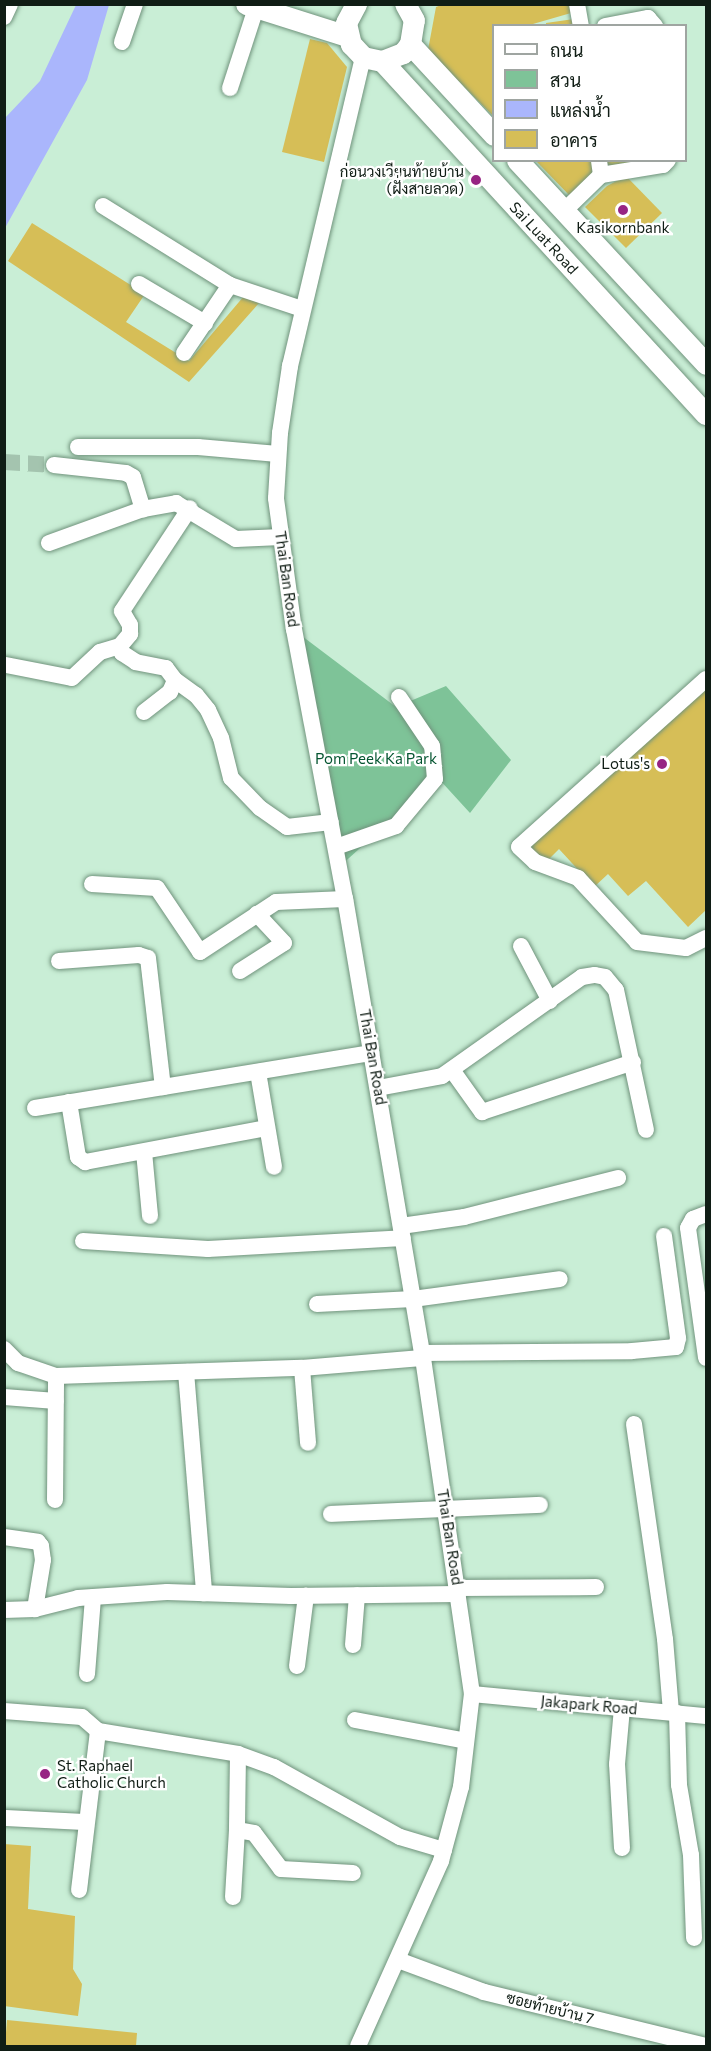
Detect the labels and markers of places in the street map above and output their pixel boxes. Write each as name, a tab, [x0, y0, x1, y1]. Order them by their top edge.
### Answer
place label: ก่อนวงเวียนท้ายบ้าน (ฝั่งสายลวด)	[340, 162, 464, 197]
marker: ก่อนวงเวียนท้ายบ้าน (ฝั่งสายลวด)	[469, 173, 483, 187]
marker: Kasikornbank	[616, 203, 630, 217]
place label: Kasikornbank	[576, 219, 670, 237]
place label: Lotus's	[601, 755, 650, 773]
marker: Lotus's	[655, 757, 669, 771]
place label: St. Raphael Catholic Church	[57, 1756, 166, 1791]
marker: St. Raphael Catholic Church	[38, 1767, 52, 1781]

